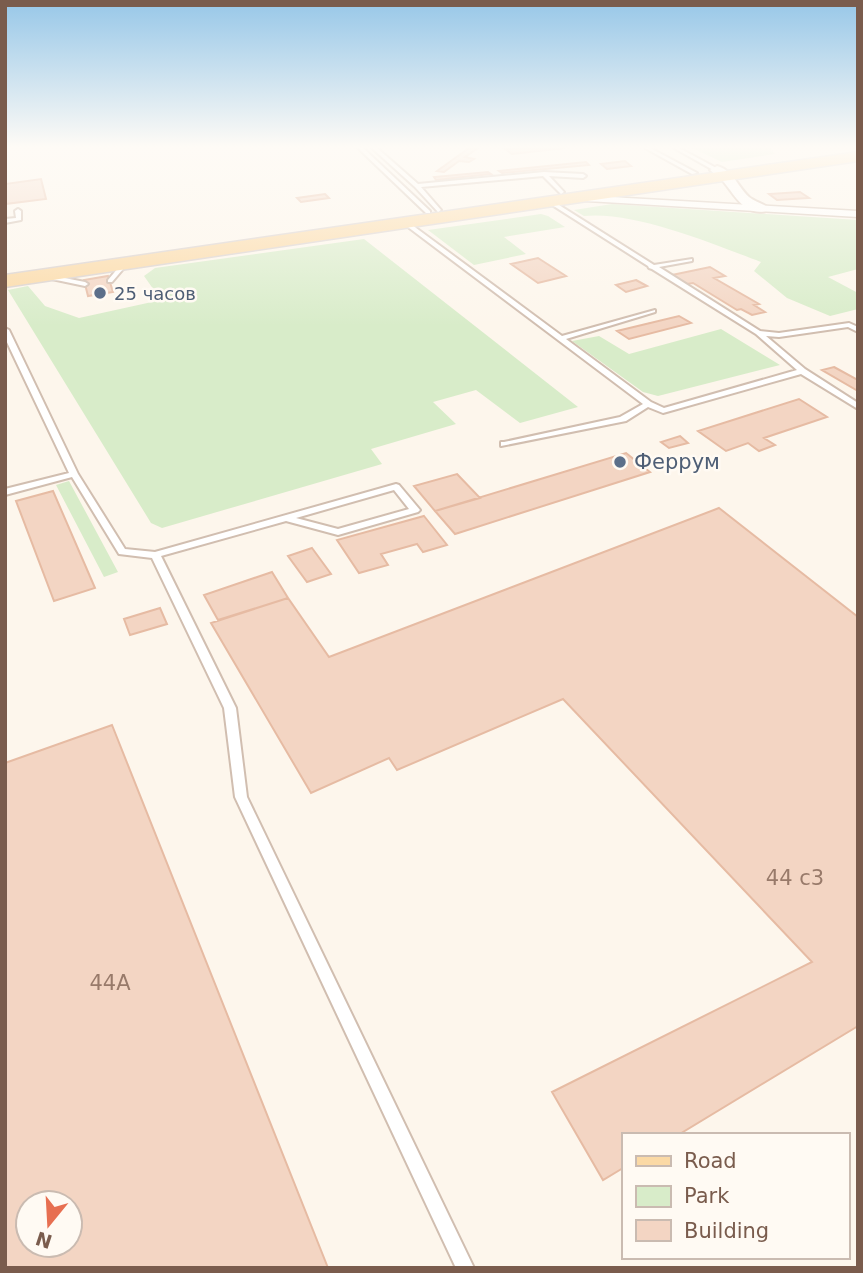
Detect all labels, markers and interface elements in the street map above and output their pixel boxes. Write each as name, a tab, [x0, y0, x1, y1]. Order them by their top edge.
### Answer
place label: 25 часов	[114, 283, 196, 304]
marker: 25 часов	[92, 285, 108, 301]
place label: Феррум	[634, 450, 720, 474]
marker: Феррум	[612, 454, 628, 470]
house number: 44 с3	[766, 866, 824, 890]
house number: 44А	[89, 971, 131, 995]
legend	[622, 1133, 849, 1259]
text: Road	[684, 1149, 737, 1173]
text: Park	[684, 1184, 730, 1208]
north arrow	[14, 1189, 84, 1259]
text: Building	[684, 1219, 769, 1243]
text: N	[33, 1227, 55, 1253]

